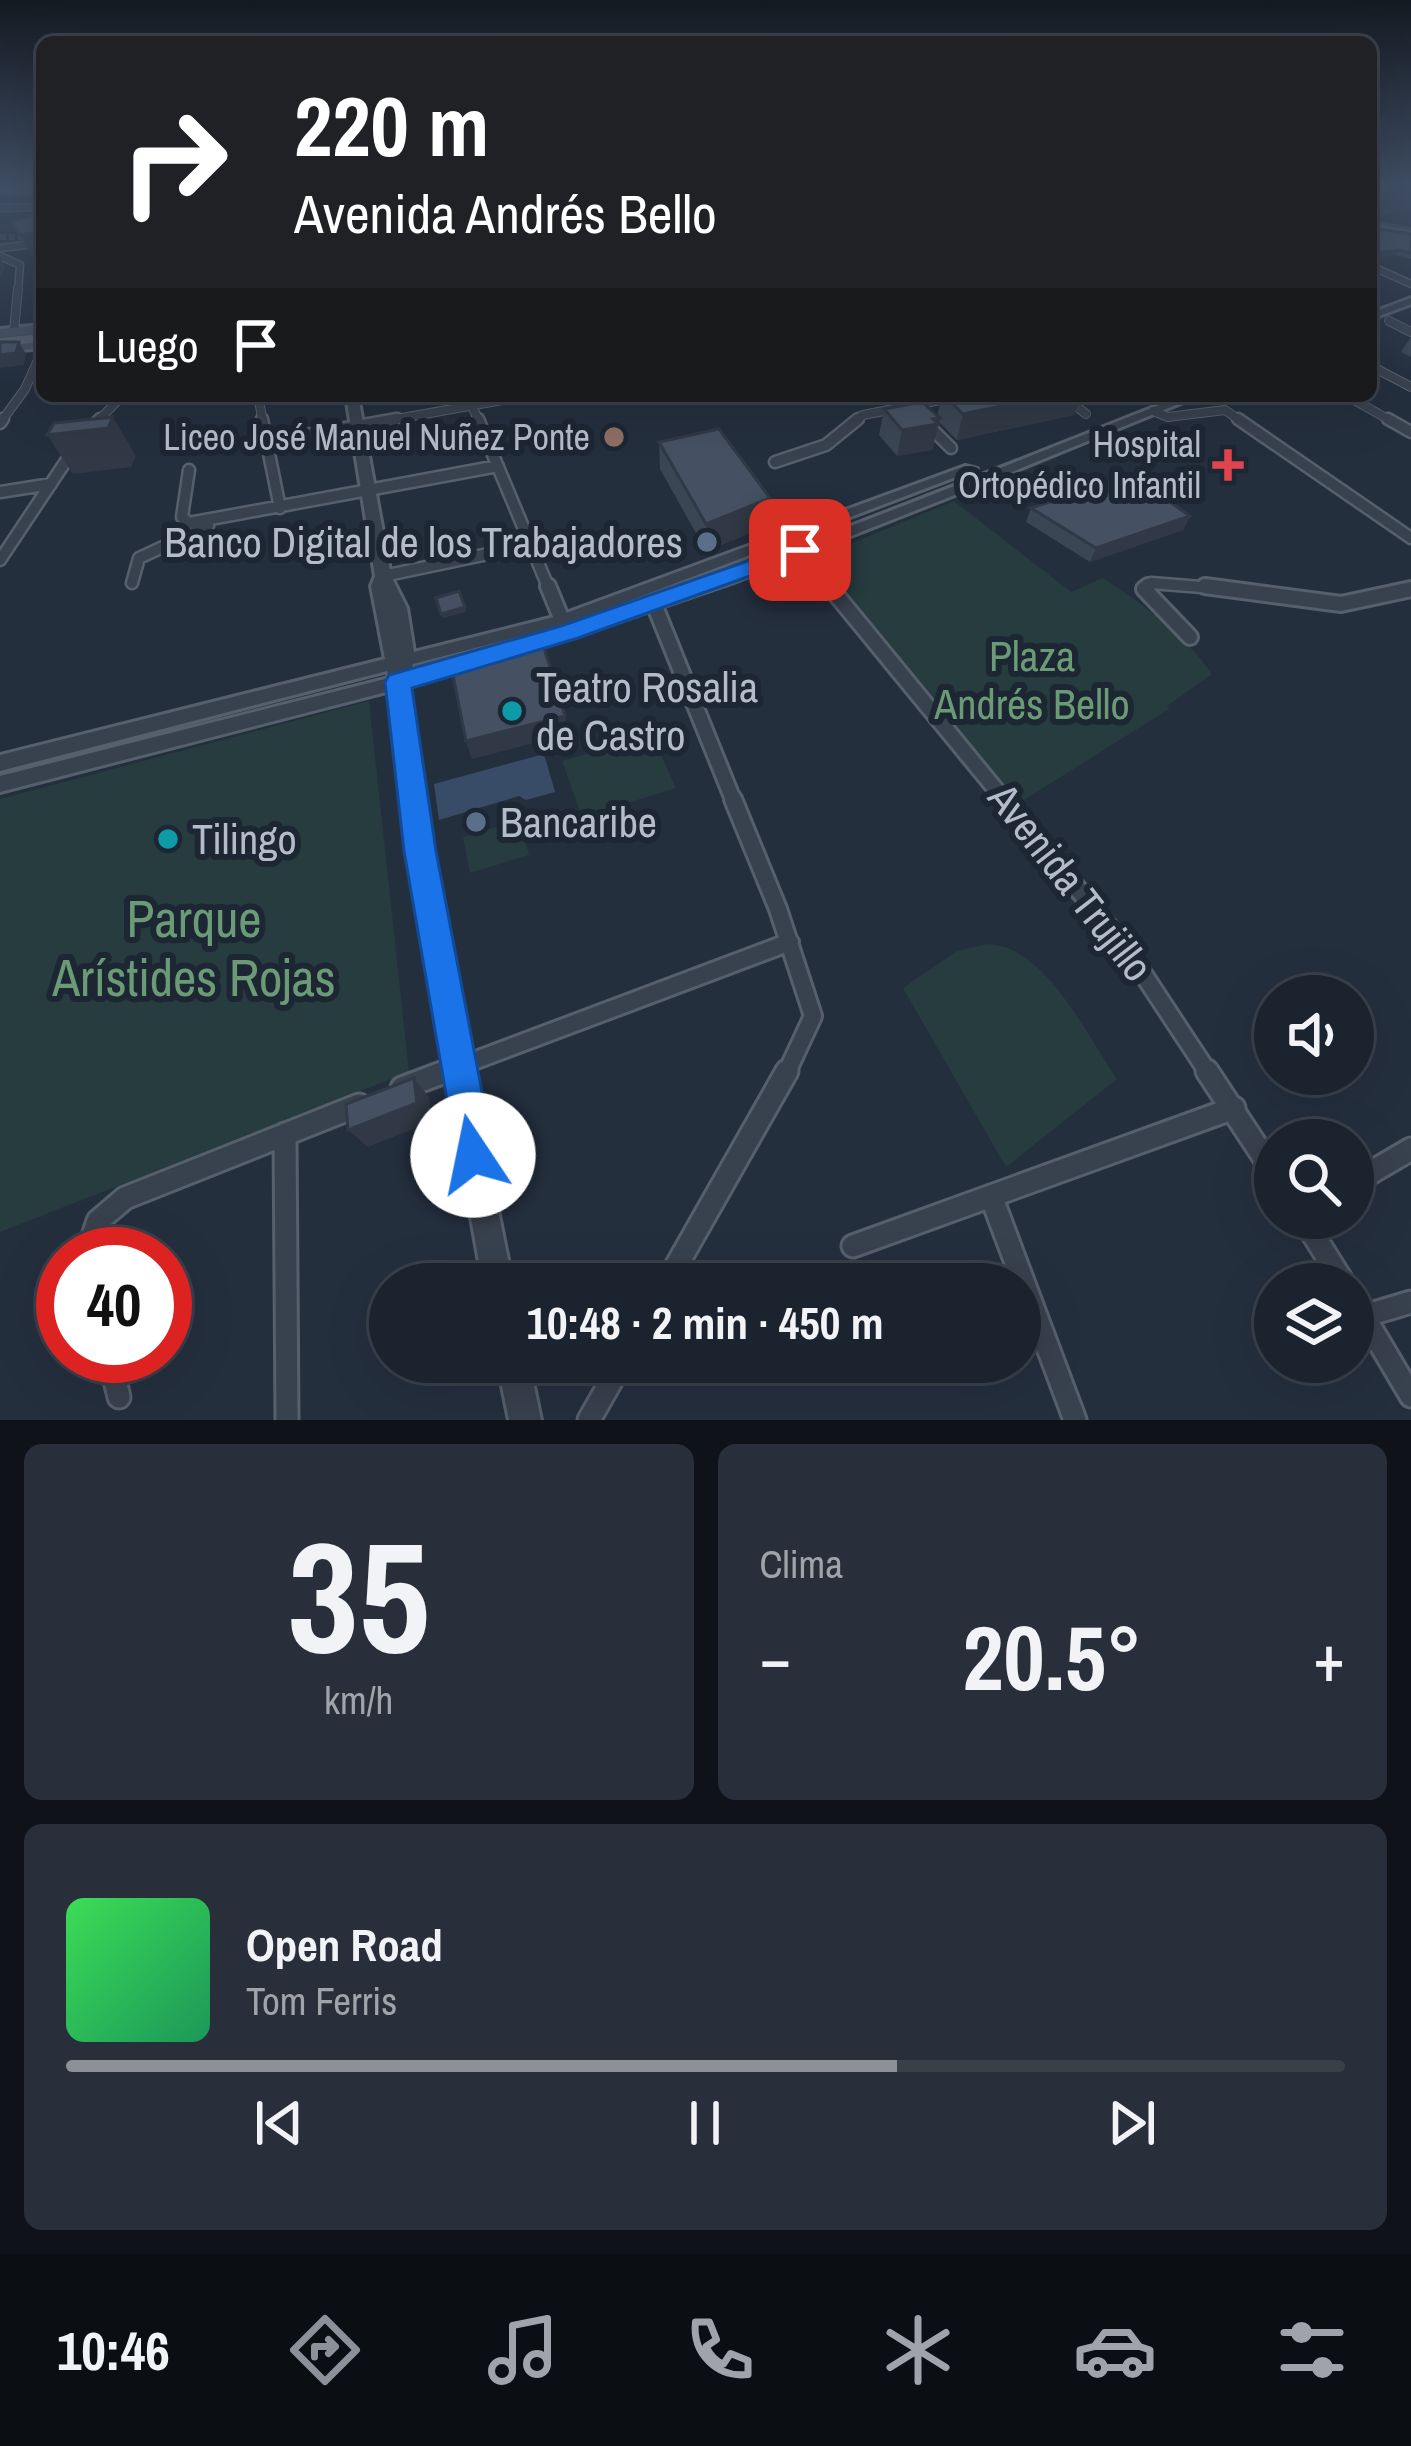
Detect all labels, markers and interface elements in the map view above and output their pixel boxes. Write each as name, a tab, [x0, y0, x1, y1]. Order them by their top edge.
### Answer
text: 220 m	[294, 69, 489, 182]
icon: right	[96, 84, 252, 240]
text: Avenida Andrés Bello	[294, 177, 717, 250]
icon: arrive	[223, 312, 289, 378]
text: Luego	[96, 315, 199, 376]
place label: Liceo José Manuel Nuñez Ponte	[163, 413, 590, 461]
place label: Hospital Ortopédico Infantil	[958, 420, 1201, 509]
marker: Liceo José Manuel Nuñez Ponte	[601, 424, 627, 450]
marker: Hospital Ortopédico Infantil	[1212, 449, 1244, 481]
pin	[749, 499, 851, 601]
place label: Banco Digital de los Trabajadores	[164, 514, 683, 570]
icon: arrive	[767, 517, 833, 583]
marker: Banco Digital de los Trabajadores	[694, 529, 720, 555]
park label: Plaza Andrés Bello	[933, 628, 1130, 732]
place label: Teatro Rosalia de Castro	[536, 659, 758, 763]
marker: Teatro Rosalia de Castro	[499, 698, 525, 724]
street label: Avenida Trujillo	[975, 771, 1166, 993]
place label: Bancaribe	[500, 794, 657, 850]
marker: Bancaribe	[463, 809, 489, 835]
place label: Tilingo	[192, 811, 297, 867]
marker: Tilingo	[155, 826, 181, 852]
park label: Parque Arístides Rojas	[51, 884, 336, 1012]
map controls	[1254, 975, 1374, 1383]
button: sound	[1254, 975, 1374, 1095]
position arrow	[410, 1092, 536, 1218]
button: search	[1254, 1119, 1374, 1239]
speed limit sign: 40	[36, 1227, 192, 1383]
button: layers	[1254, 1263, 1374, 1383]
text: 10:48 · 2 min · 450 m	[527, 1292, 883, 1353]
text: 35	[288, 1491, 430, 1701]
text: Clima	[760, 1538, 843, 1590]
text: 20.5°	[962, 1597, 1142, 1718]
text: −	[760, 1613, 791, 1702]
text: +	[1313, 1613, 1345, 1702]
text: km/h	[324, 1674, 393, 1726]
text: Open Road	[246, 1914, 443, 1975]
text: Tom Ferris	[246, 1975, 397, 2027]
icon: previous	[246, 2090, 312, 2156]
icon: pause	[672, 2090, 738, 2156]
icon: next	[1099, 2090, 1165, 2156]
icon: directions	[283, 2308, 367, 2392]
icon: music	[481, 2308, 565, 2392]
icon: phone	[678, 2308, 762, 2392]
icon: climate	[876, 2308, 960, 2392]
icon: car	[1073, 2308, 1157, 2392]
icon: filters	[1270, 2308, 1354, 2392]
text: 10:46	[57, 2314, 170, 2387]

